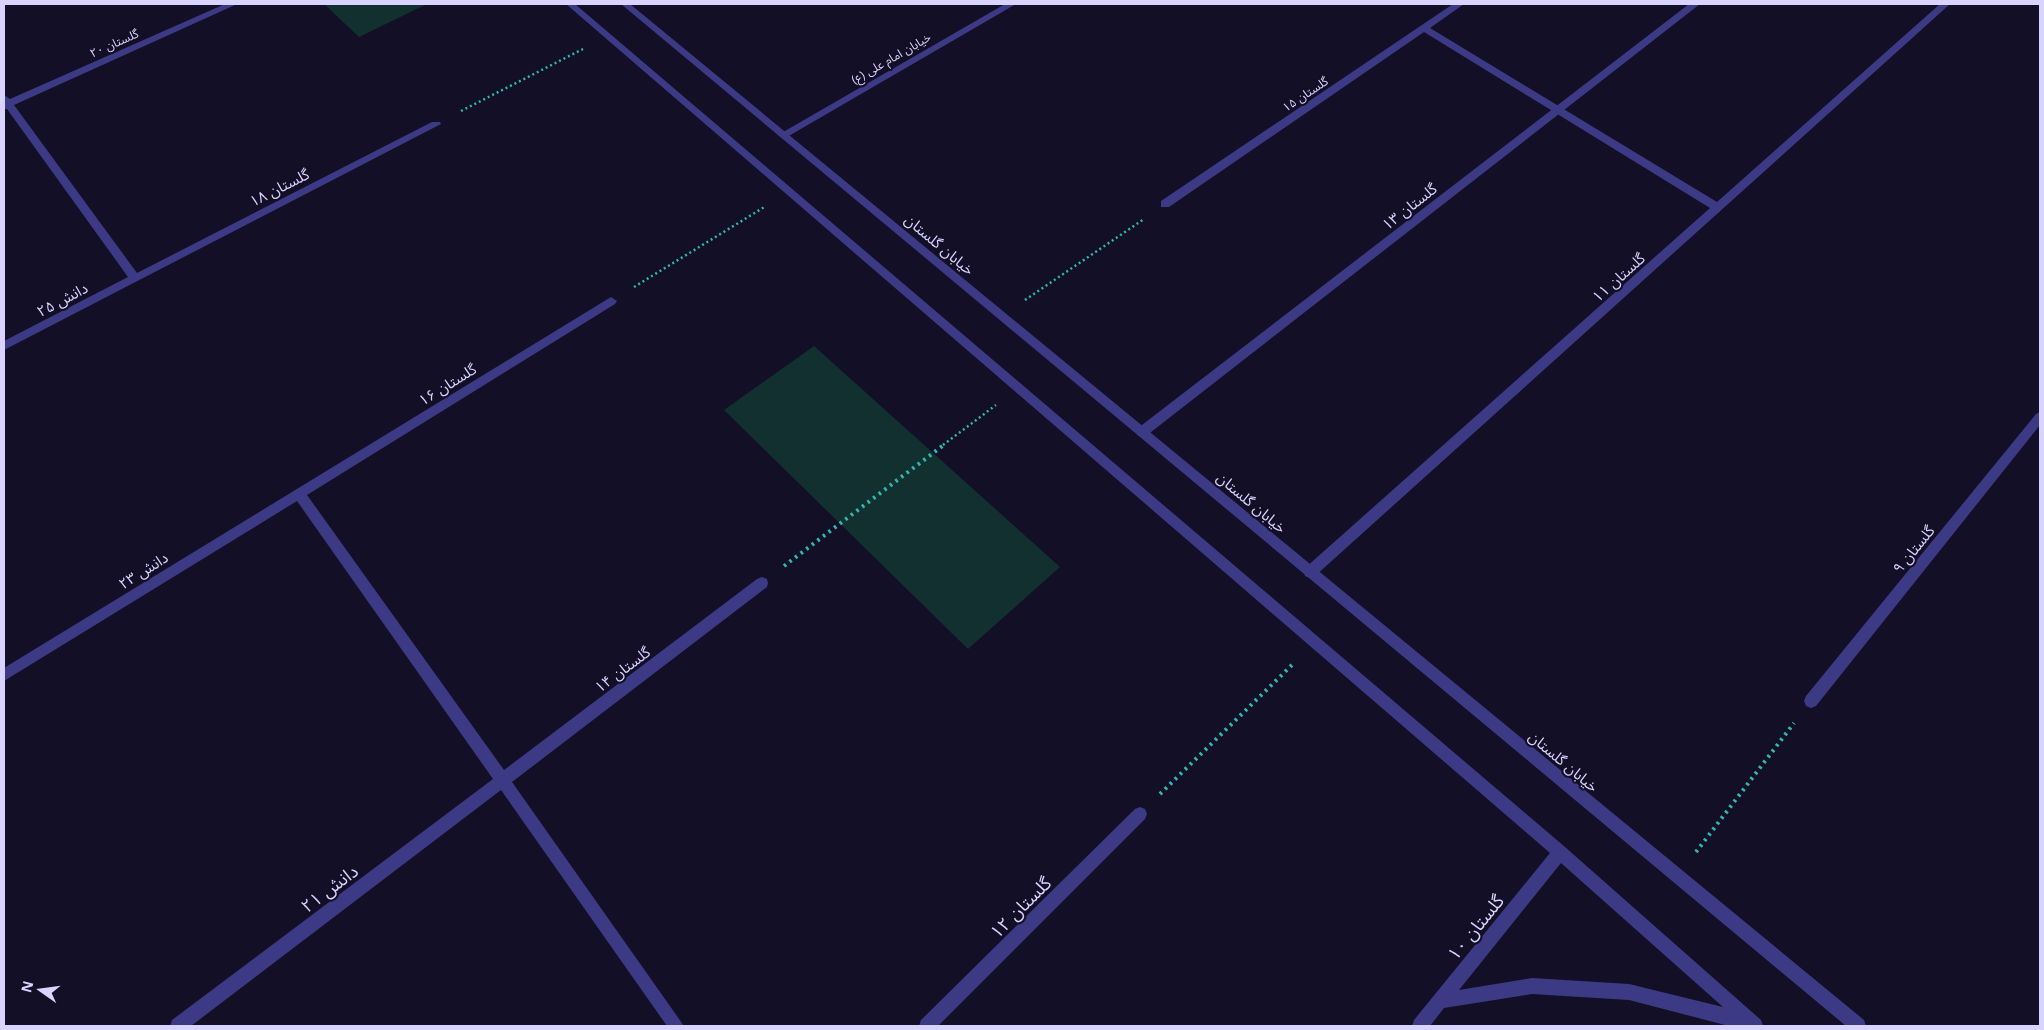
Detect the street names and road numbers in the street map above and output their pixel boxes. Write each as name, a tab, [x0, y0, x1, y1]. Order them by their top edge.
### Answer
street label: گلستان ۲۰	[87, 24, 142, 61]
street label: خیابان امام علی (ع)	[848, 28, 934, 89]
street label: گلستان ۱۵	[1279, 72, 1332, 116]
street label: گلستان ۱۸	[246, 163, 313, 211]
street label: گلستان ۱۳	[1377, 178, 1441, 234]
street label: خیابان گلستان	[901, 209, 979, 279]
street label: گلستان ۱۱	[1587, 247, 1649, 306]
street label: دانش ۲۵	[33, 277, 91, 321]
street label: گلستان ۱۶	[414, 358, 480, 410]
street label: خیابان گلستان	[1213, 467, 1291, 537]
street label: گلستان ۹	[1888, 520, 1939, 577]
street label: دانش ۲۳	[114, 547, 172, 593]
street label: گلستان ۱۴	[590, 641, 655, 696]
street label: خیابان گلستان	[1525, 726, 1603, 796]
street label: دانش ۲۱	[295, 859, 363, 917]
street label: گلستان ۱۲	[984, 871, 1056, 943]
street label: گلستان ۱۰	[1441, 889, 1509, 965]

